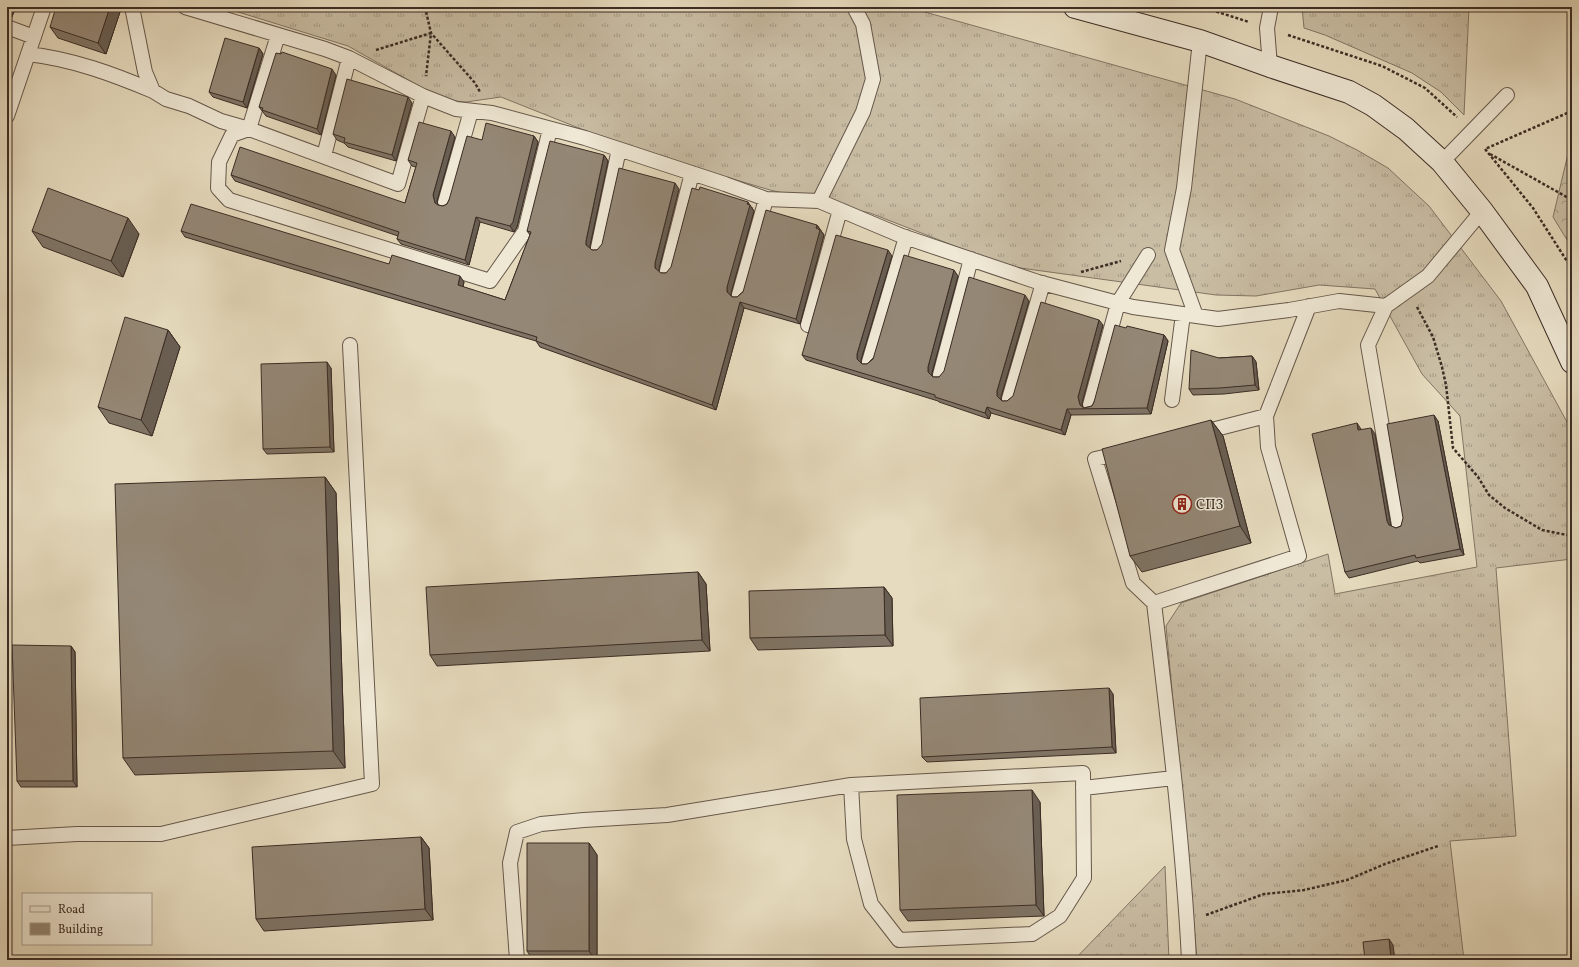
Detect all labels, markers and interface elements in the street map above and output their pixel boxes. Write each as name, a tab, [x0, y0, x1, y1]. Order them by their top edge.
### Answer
building icon: СПЗ	[1171, 493, 1193, 515]
place label: СПЗ	[1196, 496, 1224, 515]
legend	[22, 893, 152, 945]
text: Road	[58, 902, 85, 918]
text: Building	[58, 922, 103, 938]

